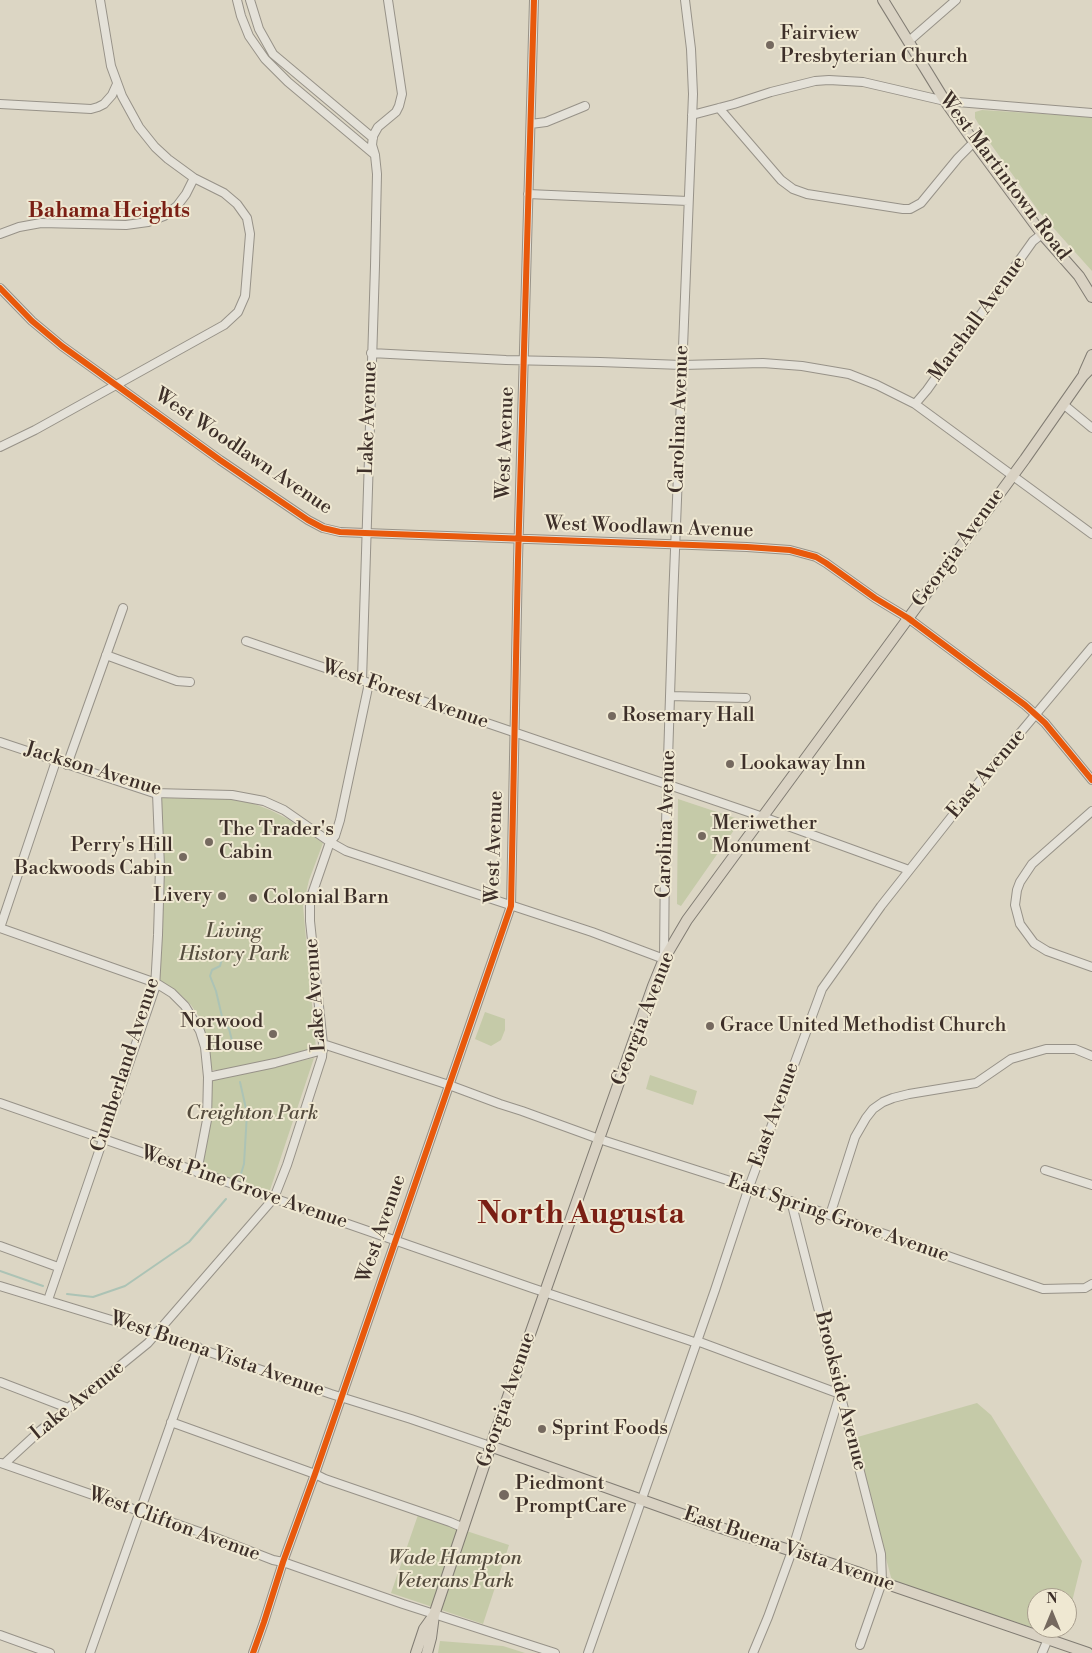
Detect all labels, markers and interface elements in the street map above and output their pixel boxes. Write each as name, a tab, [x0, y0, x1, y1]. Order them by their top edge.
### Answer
place label: Fairview Presbyterian Church	[780, 22, 968, 69]
marker: Fairview Presbyterian Church	[764, 39, 776, 51]
street label: West Martintown Road	[933, 88, 1075, 266]
district label: Bahama Heights	[28, 199, 190, 225]
street label: Marshall Avenue	[924, 252, 1032, 386]
street label: Carolina Avenue	[665, 345, 695, 493]
street label: Lake Avenue	[355, 361, 383, 475]
street label: West Woodlawn Avenue	[150, 384, 336, 520]
street label: West Avenue	[492, 386, 520, 500]
street label: Georgia Avenue	[908, 484, 1010, 612]
street label: West Woodlawn Avenue	[544, 512, 754, 544]
street label: West Forest Avenue	[319, 655, 491, 735]
place label: Rosemary Hall	[622, 704, 755, 728]
marker: Rosemary Hall	[606, 710, 618, 722]
street label: East Avenue	[942, 724, 1032, 824]
street label: Jackson Avenue	[22, 738, 164, 802]
street label: Carolina Avenue	[652, 750, 682, 898]
place label: Lookaway Inn	[740, 752, 866, 776]
marker: Lookaway Inn	[724, 758, 736, 770]
street label: West Avenue	[481, 790, 509, 904]
place label: Meriwether Monument	[712, 812, 817, 859]
place label: The Trader's Cabin	[219, 818, 334, 865]
marker: Meriwether Monument	[696, 830, 708, 842]
place label: Perry's Hill Backwoods Cabin	[14, 834, 173, 881]
marker: The Trader's Cabin	[203, 836, 215, 848]
marker: Perry's Hill Backwoods Cabin	[177, 851, 189, 863]
place label: Livery	[153, 884, 212, 908]
place label: Colonial Barn	[263, 886, 389, 910]
marker: Livery	[216, 890, 228, 902]
marker: Colonial Barn	[247, 892, 259, 904]
park label: Living History Park	[179, 920, 289, 967]
street label: Lake Avenue	[300, 937, 332, 1053]
street label: Georgia Avenue	[607, 949, 681, 1089]
street label: Cumberland Avenue	[86, 975, 166, 1155]
place label: Norwood House	[180, 1010, 263, 1057]
place label: Grace United Methodist Church	[720, 1014, 1006, 1038]
marker: Grace United Methodist Church	[704, 1020, 716, 1032]
marker: Norwood House	[267, 1028, 279, 1040]
street label: East Avenue	[745, 1059, 805, 1171]
park label: Creighton Park	[186, 1102, 318, 1126]
street label: West Pine Grove Avenue	[137, 1141, 351, 1235]
street label: East Spring Grove Avenue	[724, 1170, 952, 1268]
street label: West Avenue	[352, 1172, 412, 1286]
district label: North Augusta	[477, 1198, 685, 1234]
street label: West Buena Vista Avenue	[107, 1307, 327, 1403]
street label: Brookside Avenue	[809, 1309, 871, 1473]
street label: Georgia Avenue	[473, 1329, 541, 1471]
street label: Lake Avenue	[26, 1356, 130, 1446]
place label: Sprint Foods	[552, 1417, 668, 1441]
marker: Sprint Foods	[536, 1423, 548, 1435]
place label: Piedmont PromptCare	[515, 1472, 627, 1519]
street label: West Clifton Avenue	[85, 1483, 263, 1567]
marker: Piedmont PromptCare	[497, 1488, 511, 1502]
street label: East Buena Vista Avenue	[680, 1503, 898, 1597]
park label: Wade Hampton Veterans Park	[388, 1547, 522, 1594]
north arrow	[1027, 1588, 1077, 1638]
text: N	[1046, 1590, 1058, 1608]

